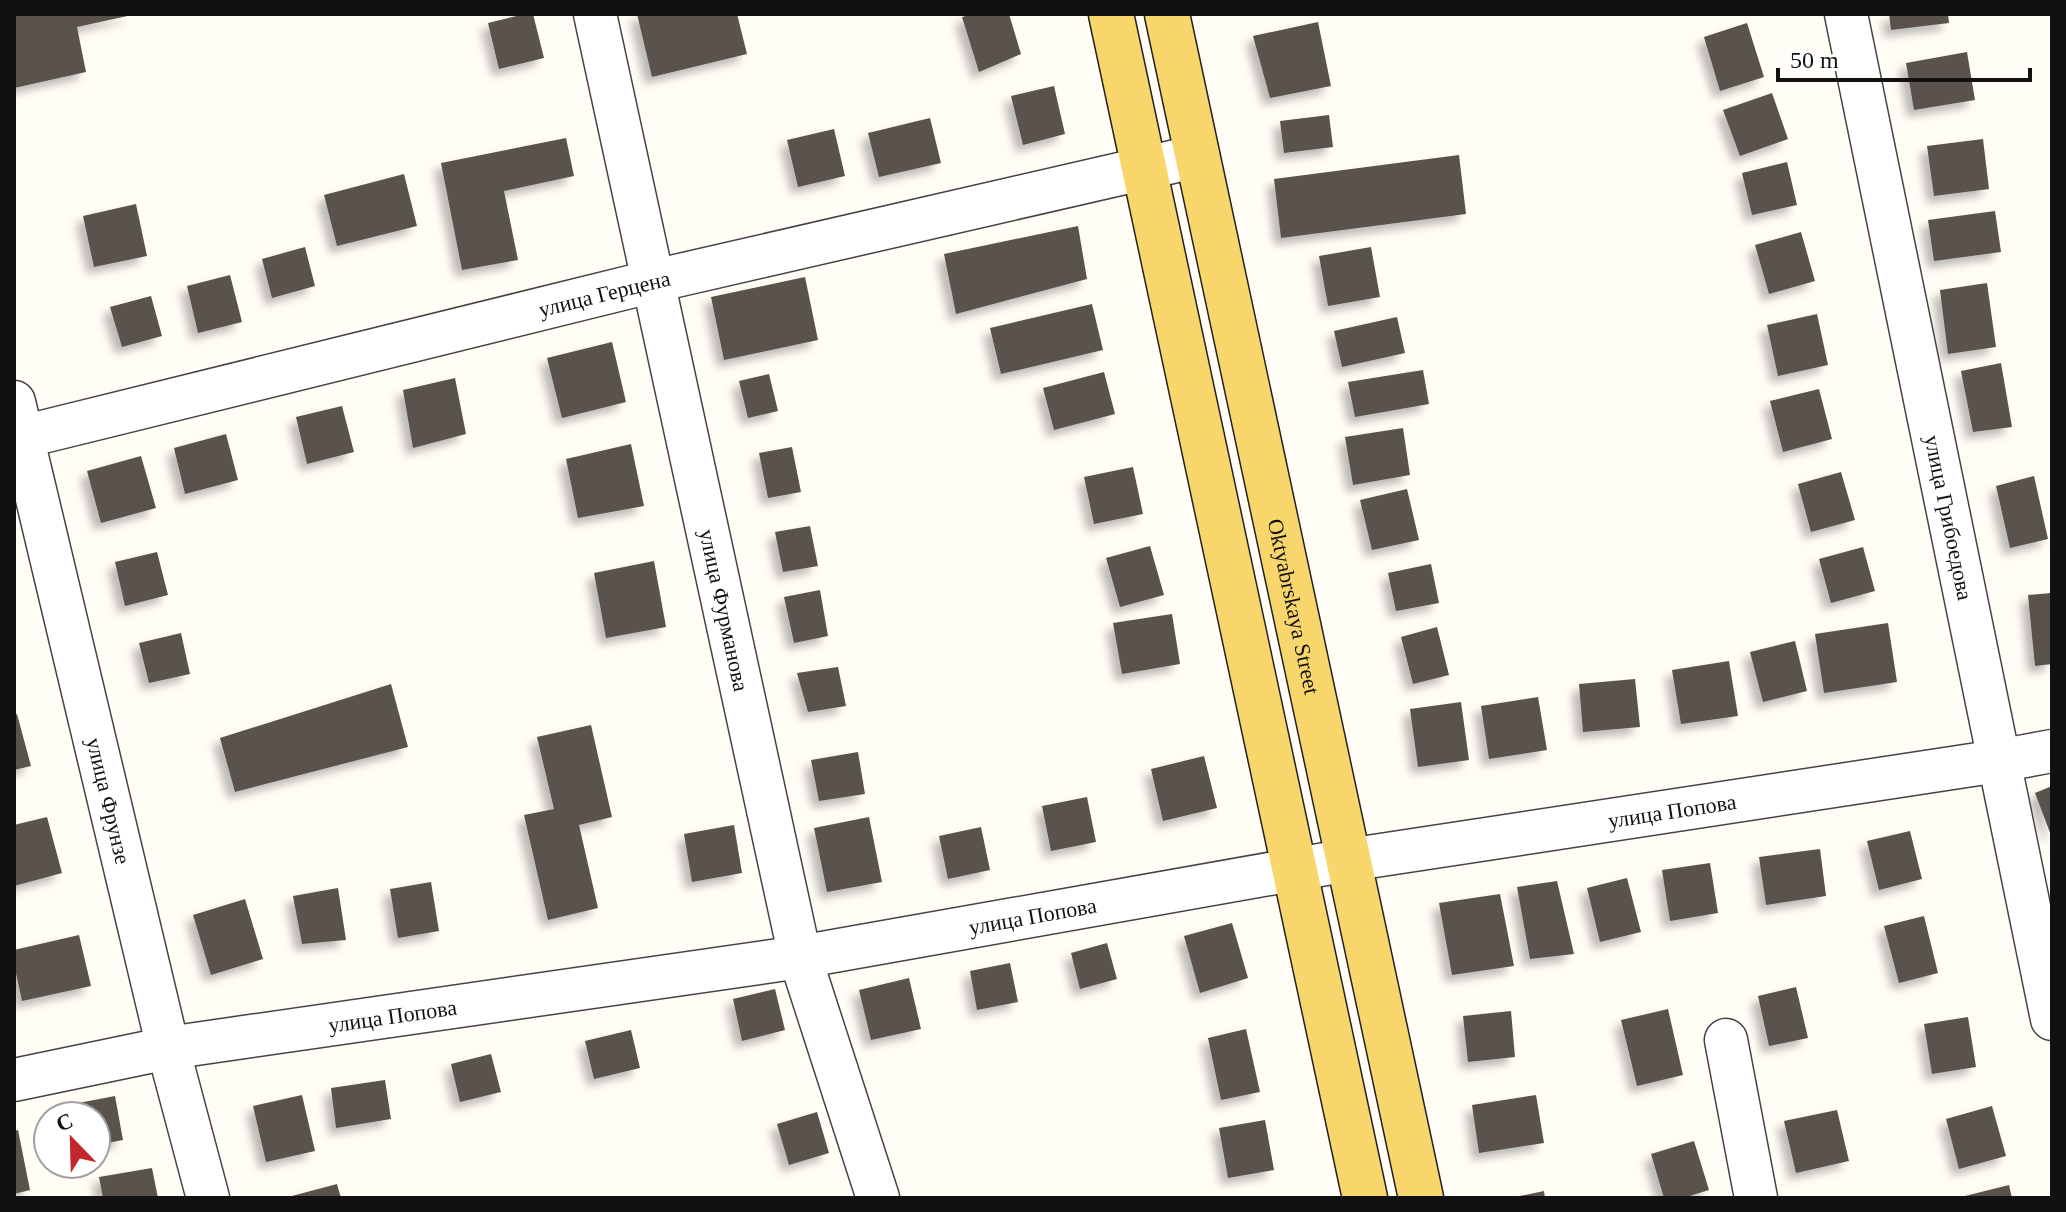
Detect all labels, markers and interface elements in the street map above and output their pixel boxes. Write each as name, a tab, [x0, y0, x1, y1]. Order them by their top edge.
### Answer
scale bar	[1778, 32, 2030, 82]
text: 50 m	[1790, 47, 1839, 73]
street label: улица Герцена	[536, 266, 673, 322]
street label: улица Грибоедова	[1920, 433, 1978, 603]
street label: Oktyabrskaya Street	[1263, 516, 1325, 697]
street label: улица Фурманова	[694, 527, 754, 694]
street label: улица Фрунзе	[81, 735, 136, 867]
street label: улица Попова	[1606, 789, 1738, 833]
street label: улица Попова	[967, 893, 1099, 940]
street label: улица Попова	[327, 995, 459, 1038]
north arrow	[32, 1100, 112, 1180]
text: С	[52, 1107, 77, 1137]

